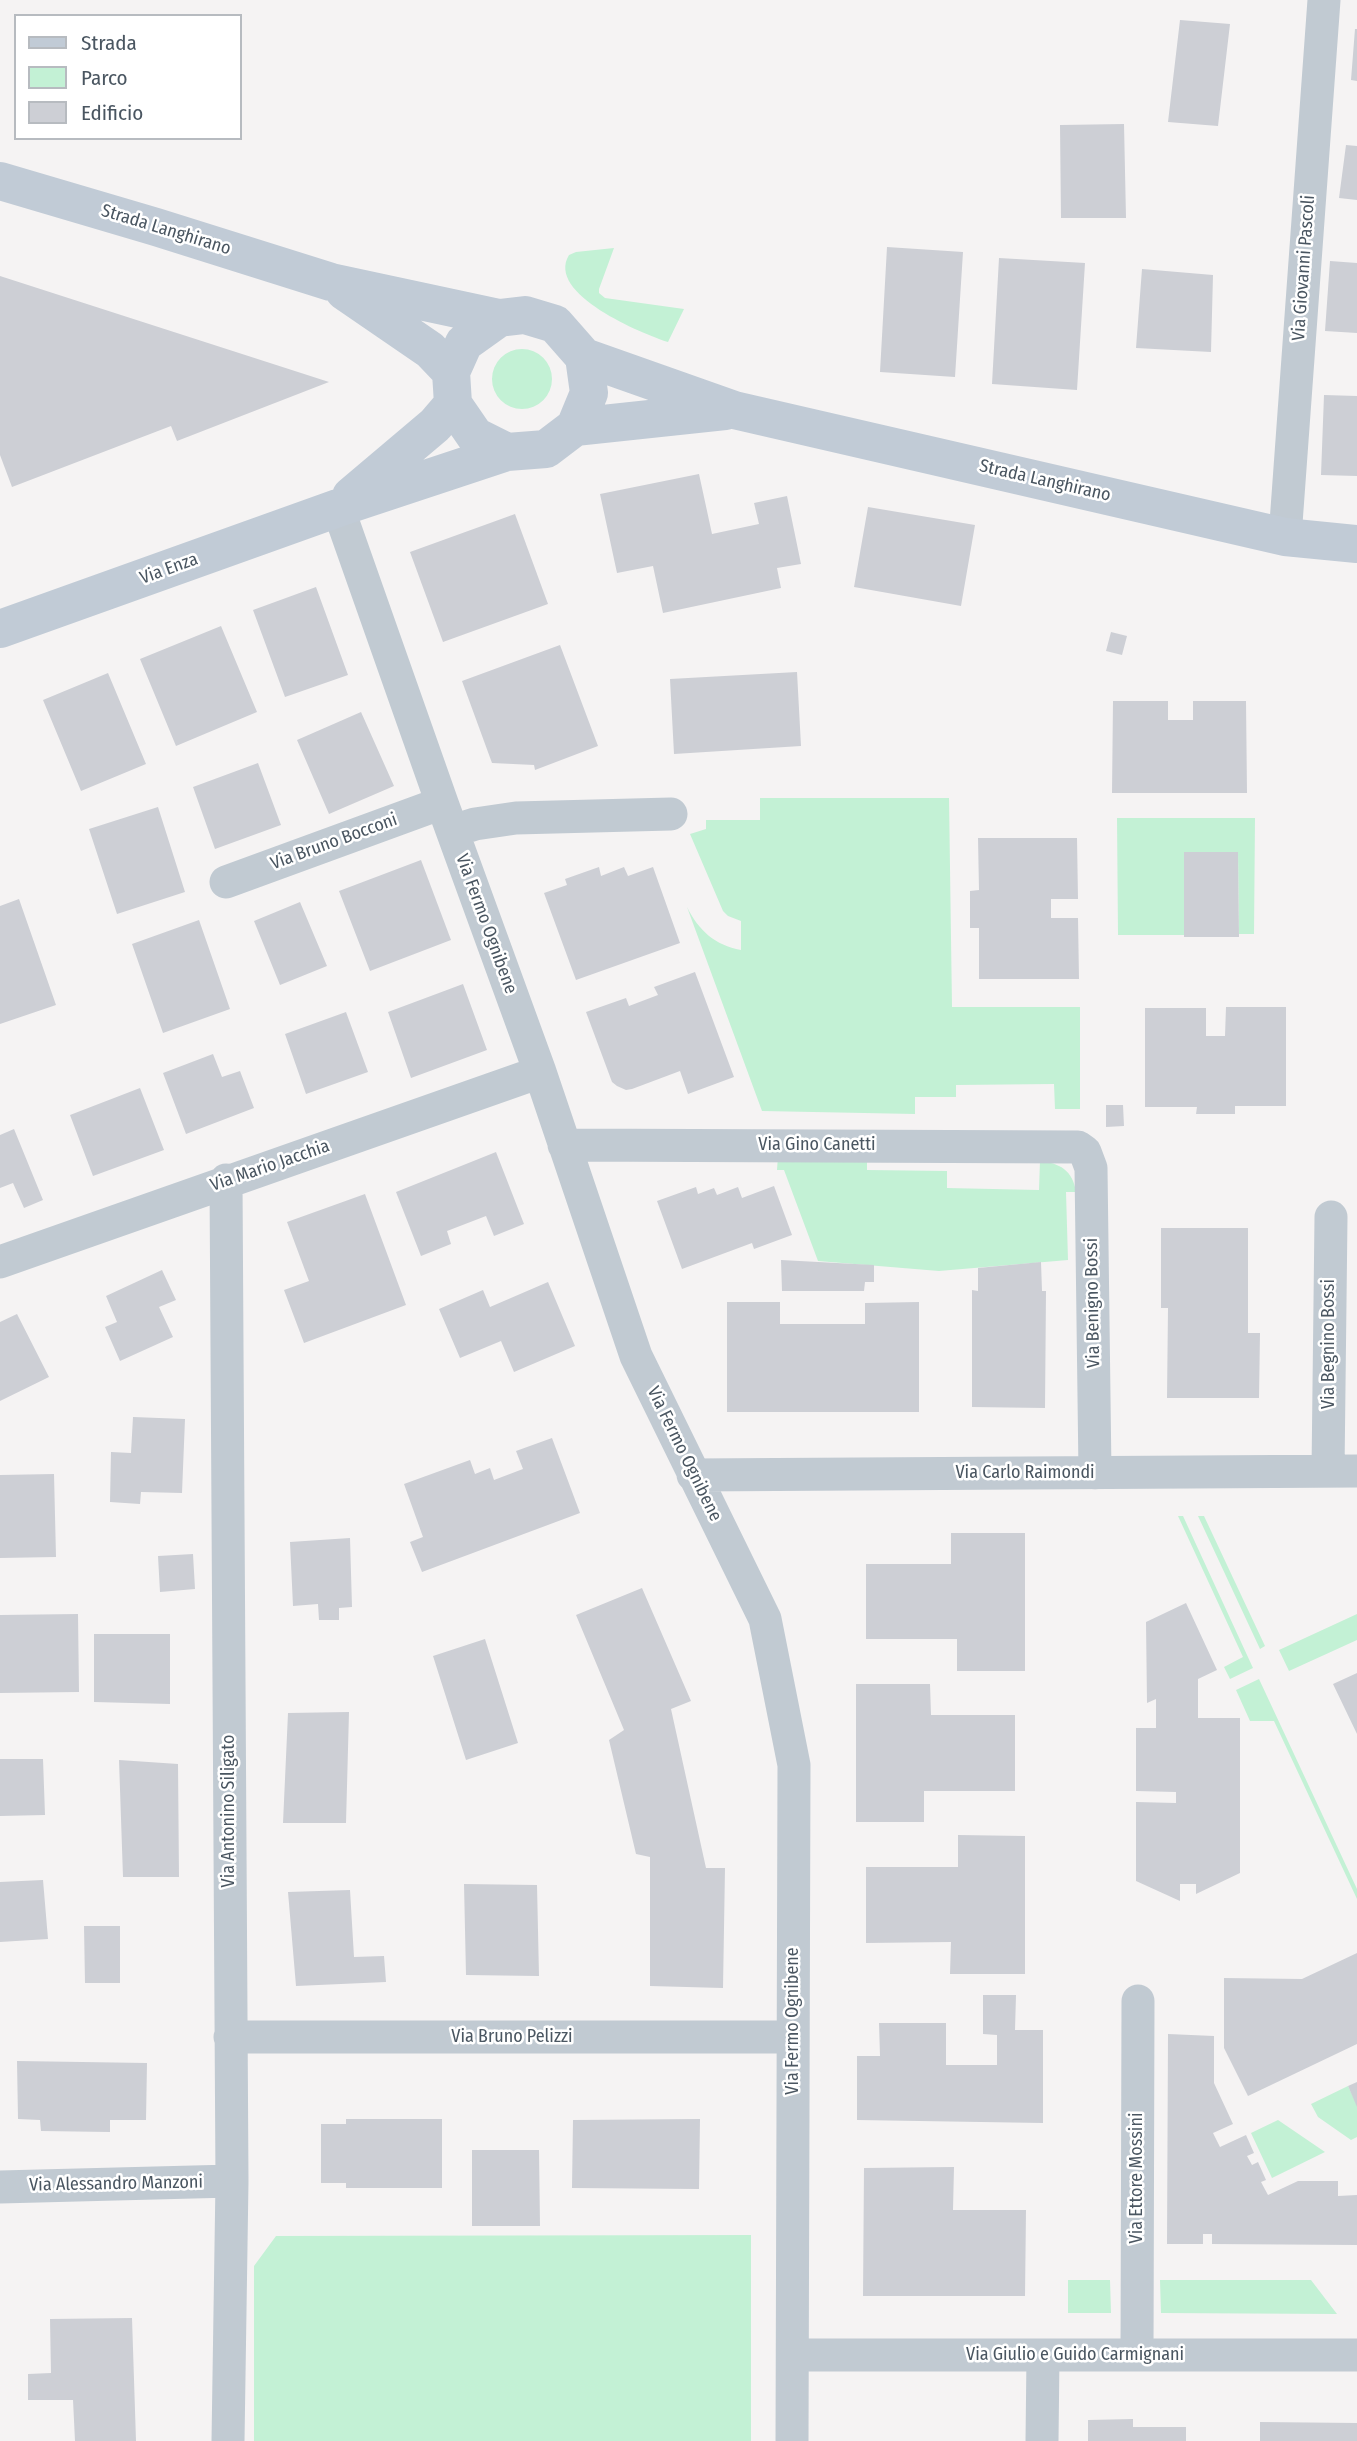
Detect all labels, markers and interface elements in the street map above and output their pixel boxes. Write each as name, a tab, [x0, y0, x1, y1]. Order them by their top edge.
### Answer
legend	[14, 14, 242, 140]
text: Strada	[81, 30, 137, 56]
text: Parco	[81, 65, 128, 91]
text: Edificio	[81, 100, 143, 126]
street label: Via Giovanni Pascoli	[1288, 194, 1320, 342]
street label: Strada Langhirano	[99, 200, 233, 260]
street label: Strada Langhirano	[977, 455, 1113, 507]
street label: Via Enza	[137, 549, 201, 589]
street label: Via Bruno Bocconi	[268, 809, 400, 875]
street label: Via Fermo Ognibene	[451, 851, 521, 997]
street label: Via Gino Canetti	[758, 1134, 876, 1156]
street label: Via Mario Jacchia	[208, 1136, 332, 1196]
street label: Via Benigno Bossi	[1081, 1238, 1105, 1368]
street label: Via Begnino Bossi	[1318, 1279, 1340, 1409]
street label: Via Fermo Ognibene	[642, 1383, 726, 1525]
street label: Via Carlo Raimondi	[955, 1462, 1095, 1484]
street label: Via Antonino Siligato	[218, 1735, 240, 1887]
street label: Via Fermo Ognibene	[782, 1947, 804, 2095]
street label: Via Bruno Pelizzi	[451, 2026, 573, 2048]
street label: Via Ettore Mossini	[1126, 2113, 1148, 2243]
street label: Via Alessandro Manzoni	[29, 2172, 203, 2196]
street label: Via Giulio e Guido Carmignani	[966, 2344, 1184, 2366]

